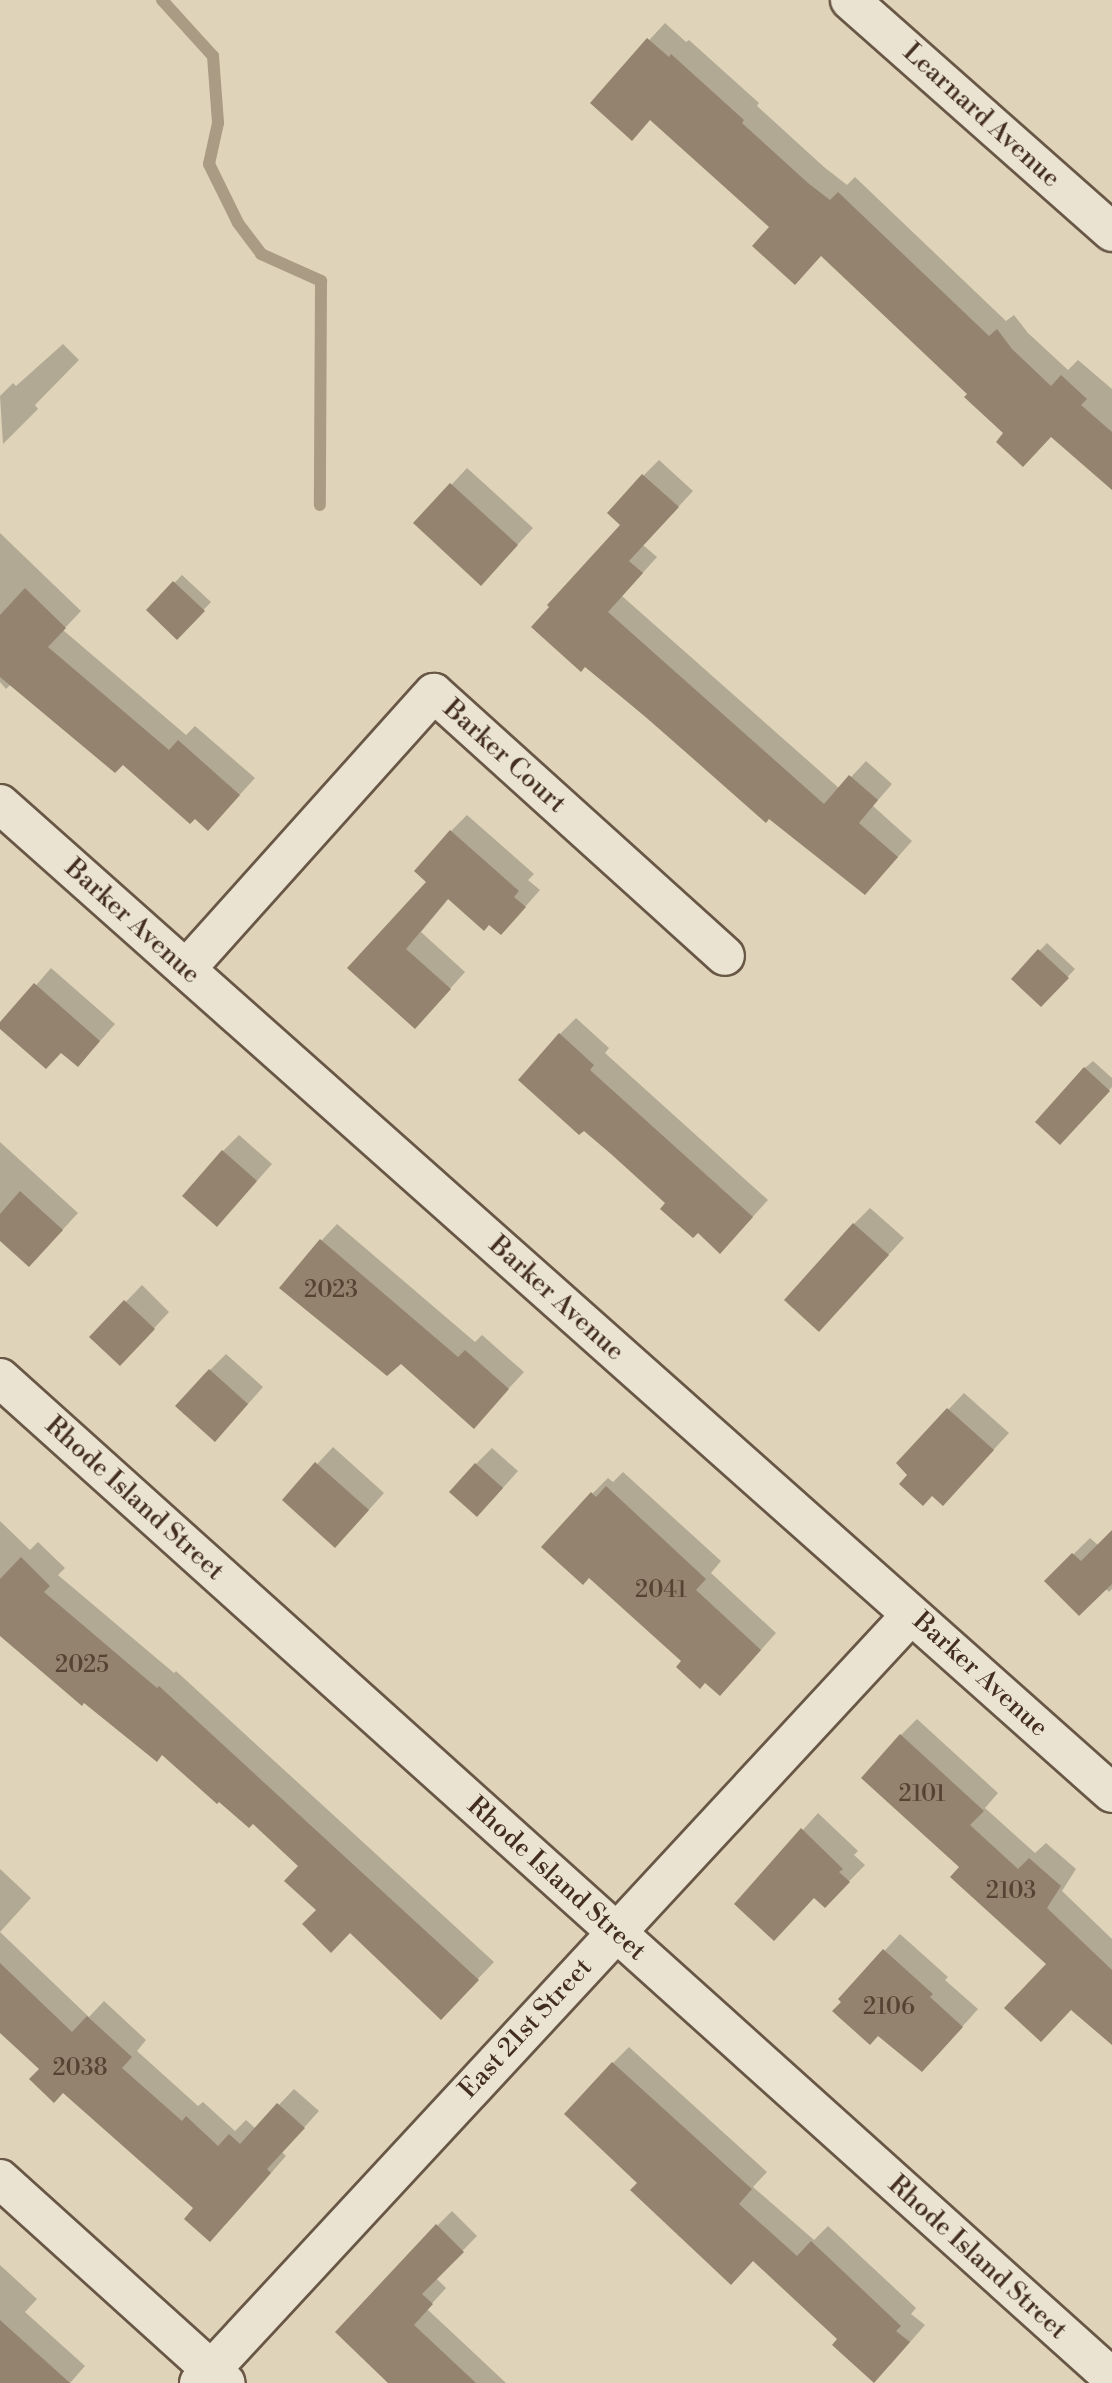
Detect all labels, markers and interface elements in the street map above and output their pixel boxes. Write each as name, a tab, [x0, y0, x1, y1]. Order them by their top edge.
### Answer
street label: Learnard Avenue	[896, 37, 1066, 195]
street label: Barker Court	[436, 694, 572, 820]
street label: Barker Avenue	[58, 853, 206, 991]
street label: Barker Avenue	[482, 1230, 630, 1368]
house number: 2023	[304, 1276, 358, 1304]
street label: Rhode Island Street	[38, 1411, 230, 1587]
house number: 2041	[635, 1576, 687, 1604]
street label: Barker Avenue	[906, 1606, 1054, 1744]
house number: 2025	[55, 1651, 109, 1679]
house number: 2101	[899, 1780, 945, 1808]
street label: Rhode Island Street	[460, 1791, 652, 1967]
house number: 2103	[986, 1877, 1036, 1905]
street label: East 21st Street	[453, 1952, 599, 2106]
house number: 2106	[863, 1993, 915, 2021]
house number: 2038	[52, 2054, 108, 2082]
street label: Rhode Island Street	[881, 2170, 1073, 2346]

